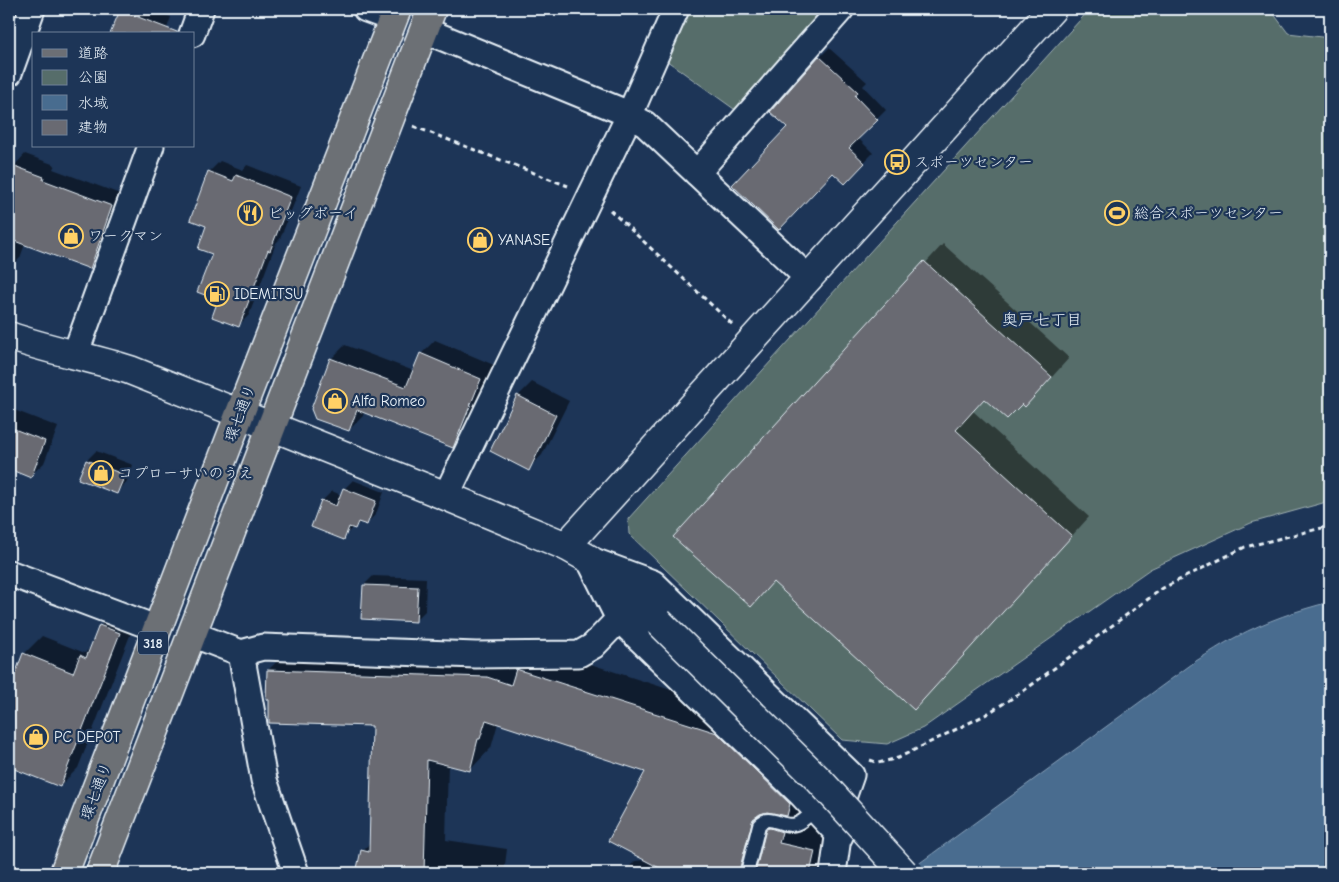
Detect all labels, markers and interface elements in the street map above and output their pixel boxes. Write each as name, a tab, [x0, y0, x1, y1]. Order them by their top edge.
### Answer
legend	[32, 32, 195, 148]
text: 道路	[78, 44, 108, 62]
text: 公園	[78, 68, 108, 86]
text: 水域	[78, 94, 108, 112]
text: 建物	[78, 118, 108, 136]
bus stop icon: スポーツセンター	[884, 149, 910, 175]
place label: スポーツセンター	[914, 153, 1033, 171]
restaurant icon: ビッグボーイ	[237, 200, 263, 226]
sports icon: 総合スポーツセンター	[1104, 200, 1130, 226]
place label: ビッグボーイ	[268, 204, 358, 222]
place label: 総合スポーツセンター	[1134, 204, 1283, 222]
shop icon: ワークマン	[58, 223, 84, 249]
place label: ワークマン	[88, 227, 163, 245]
shop icon: YANASE	[467, 227, 493, 253]
place label: YANASE	[498, 231, 550, 249]
fuel station icon: IDEMITSU	[204, 281, 230, 307]
place label: IDEMITSU	[234, 285, 303, 303]
district label: 奥戸七丁目	[1002, 311, 1082, 329]
street label: 環七通り	[221, 382, 259, 444]
shop icon: Alfa Romeo	[322, 388, 348, 414]
place label: Alfa Romeo	[352, 392, 425, 410]
shop icon: コプローサいのうえ	[88, 460, 114, 486]
place label: コプローサいのうえ	[118, 464, 254, 482]
road number: 318	[138, 632, 168, 654]
shop icon: PC DEPOT	[23, 724, 49, 750]
place label: PC DEPOT	[54, 728, 120, 746]
street label: 環七通り	[77, 760, 115, 822]

